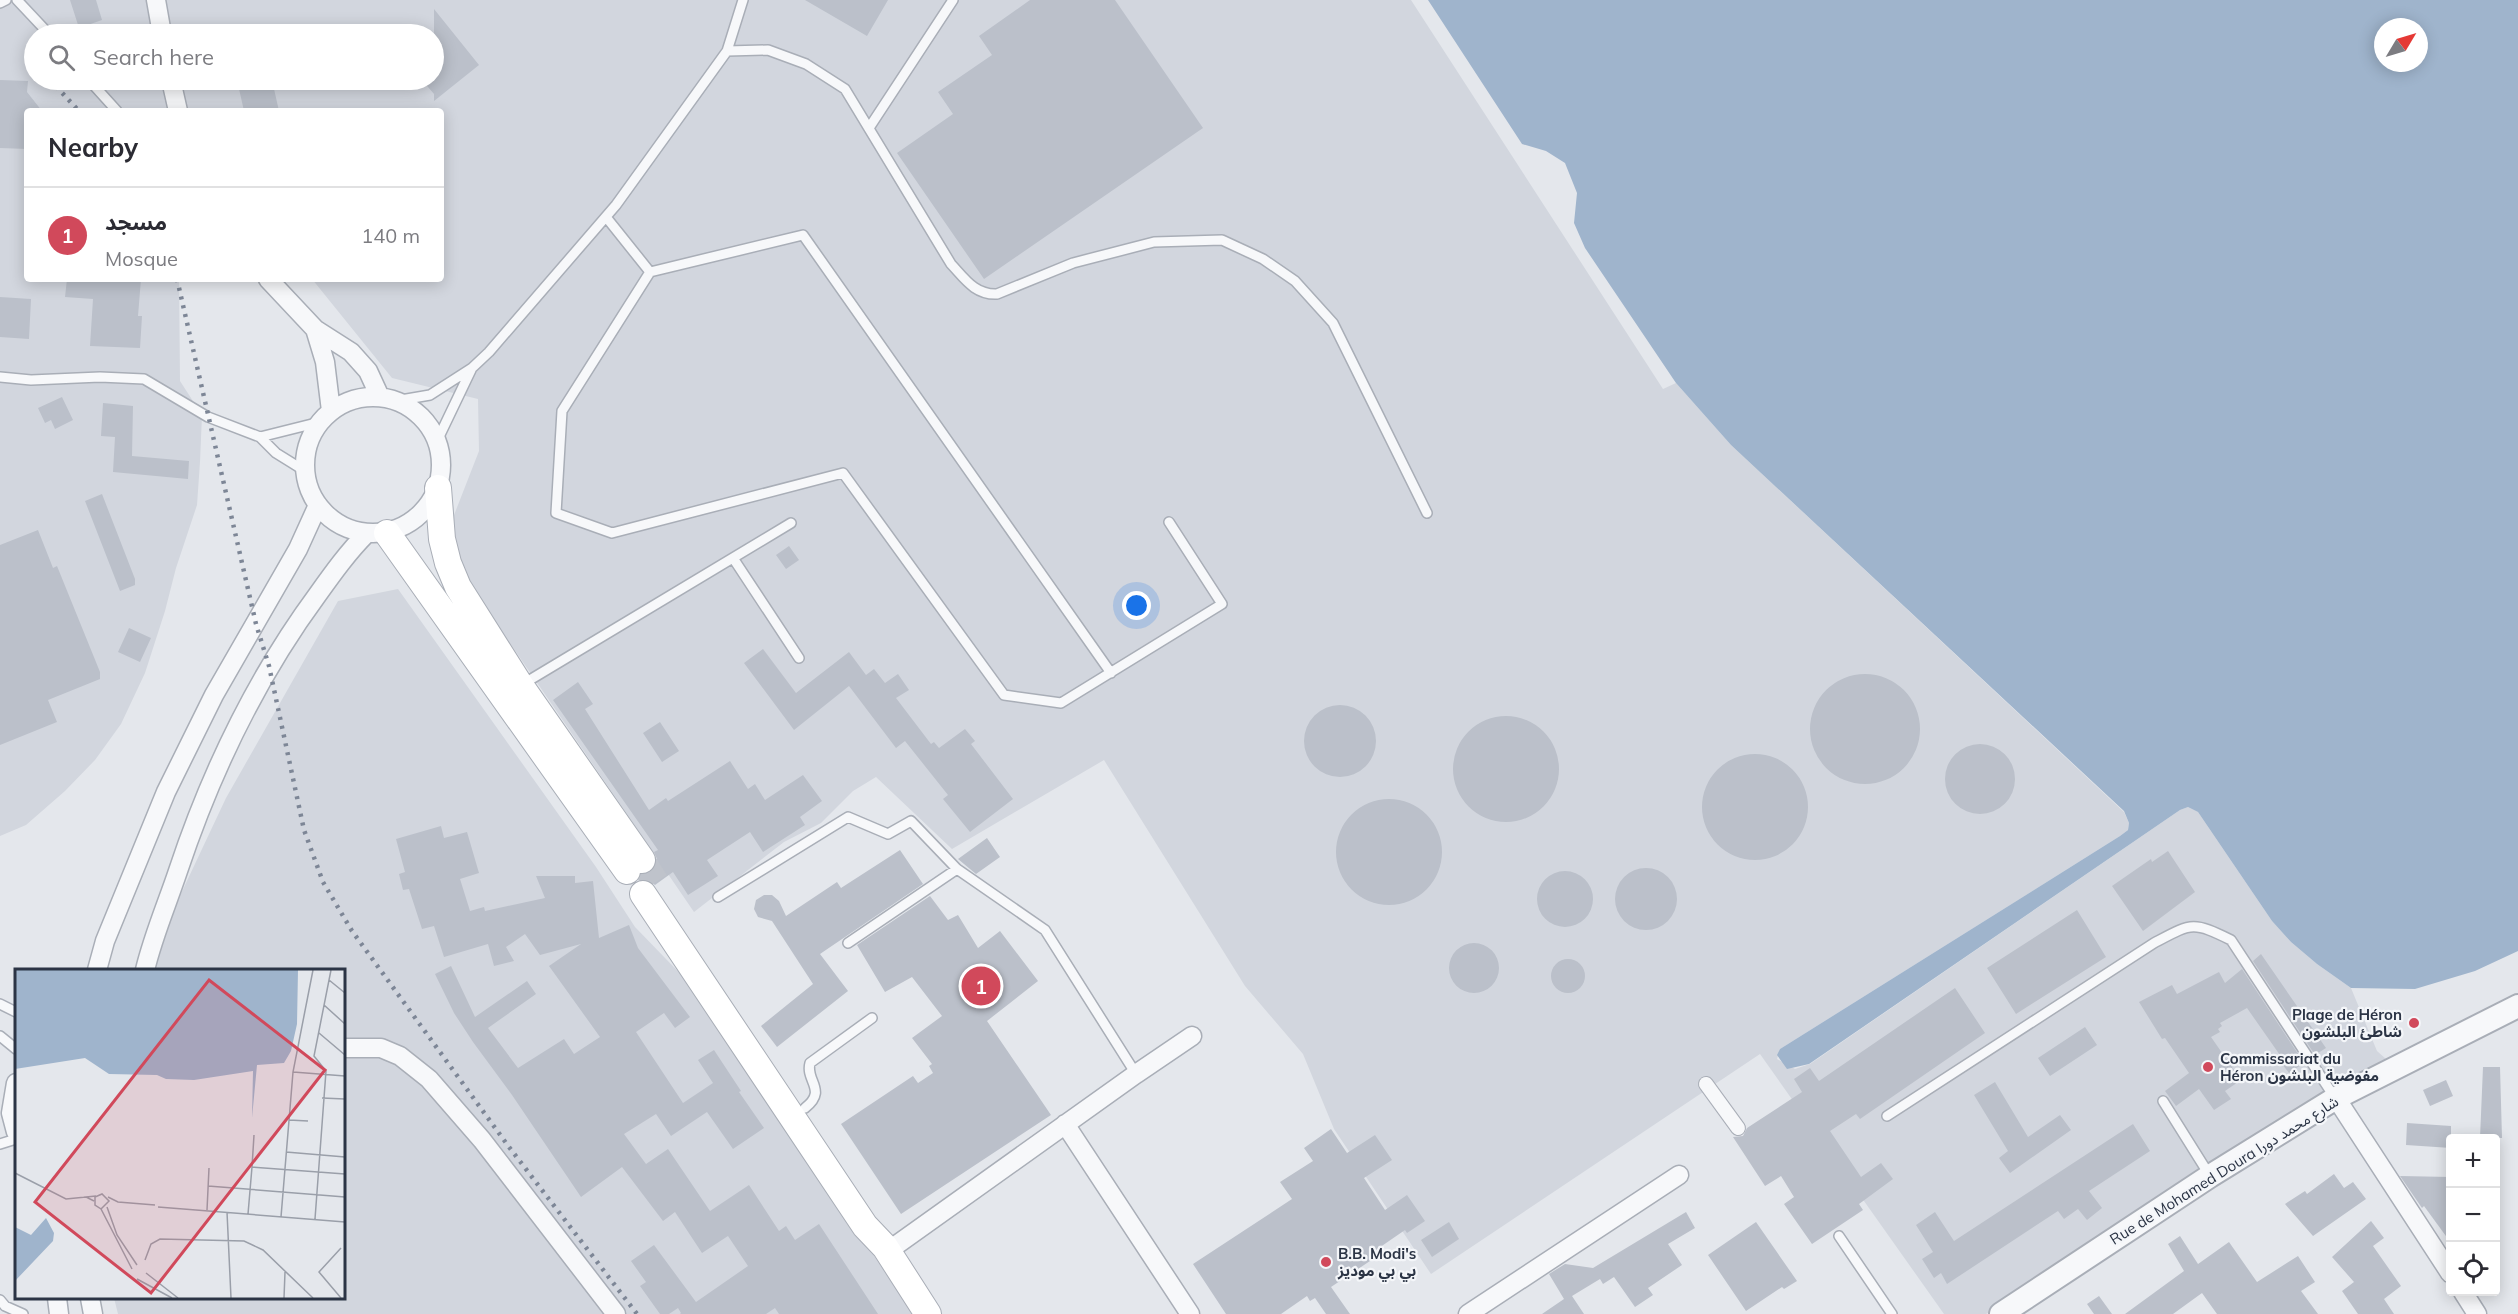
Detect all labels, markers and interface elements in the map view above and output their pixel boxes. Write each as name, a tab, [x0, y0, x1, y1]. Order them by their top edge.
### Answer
north arrow	[2374, 18, 2428, 72]
search box	[24, 24, 444, 90]
icon: search	[45, 41, 78, 74]
text: Search here	[93, 43, 214, 71]
text: Nearby	[48, 131, 138, 164]
text: مسجد	[105, 208, 167, 236]
text: 1	[62, 223, 74, 248]
text: 140 m	[361, 223, 420, 248]
text: Mosque	[105, 246, 178, 271]
your location	[1122, 591, 1151, 620]
pin: 1	[962, 964, 1000, 1008]
inset map	[15, 969, 345, 1299]
place label: Plage de Héron شاطئ البلشون	[2292, 1005, 2402, 1041]
marker: Plage de Héron شاطئ البلشون	[2407, 1016, 2421, 1030]
place label: Commissariat du Héron مفوضية البلشون	[2220, 1049, 2379, 1085]
marker: Commissariat du Héron مفوضية البلشون	[2201, 1060, 2215, 1074]
street label: Rue de Mohamed Doura شارع محمد دورا	[2106, 1091, 2344, 1251]
map controls	[2446, 1134, 2500, 1296]
button: +	[2446, 1134, 2500, 1188]
button: −	[2446, 1188, 2500, 1242]
button: locate	[2446, 1242, 2500, 1296]
place label: B.B. Modi's بي بي موديز	[1337, 1244, 1416, 1282]
marker: B.B. Modi's بي بي موديز	[1319, 1255, 1333, 1269]

